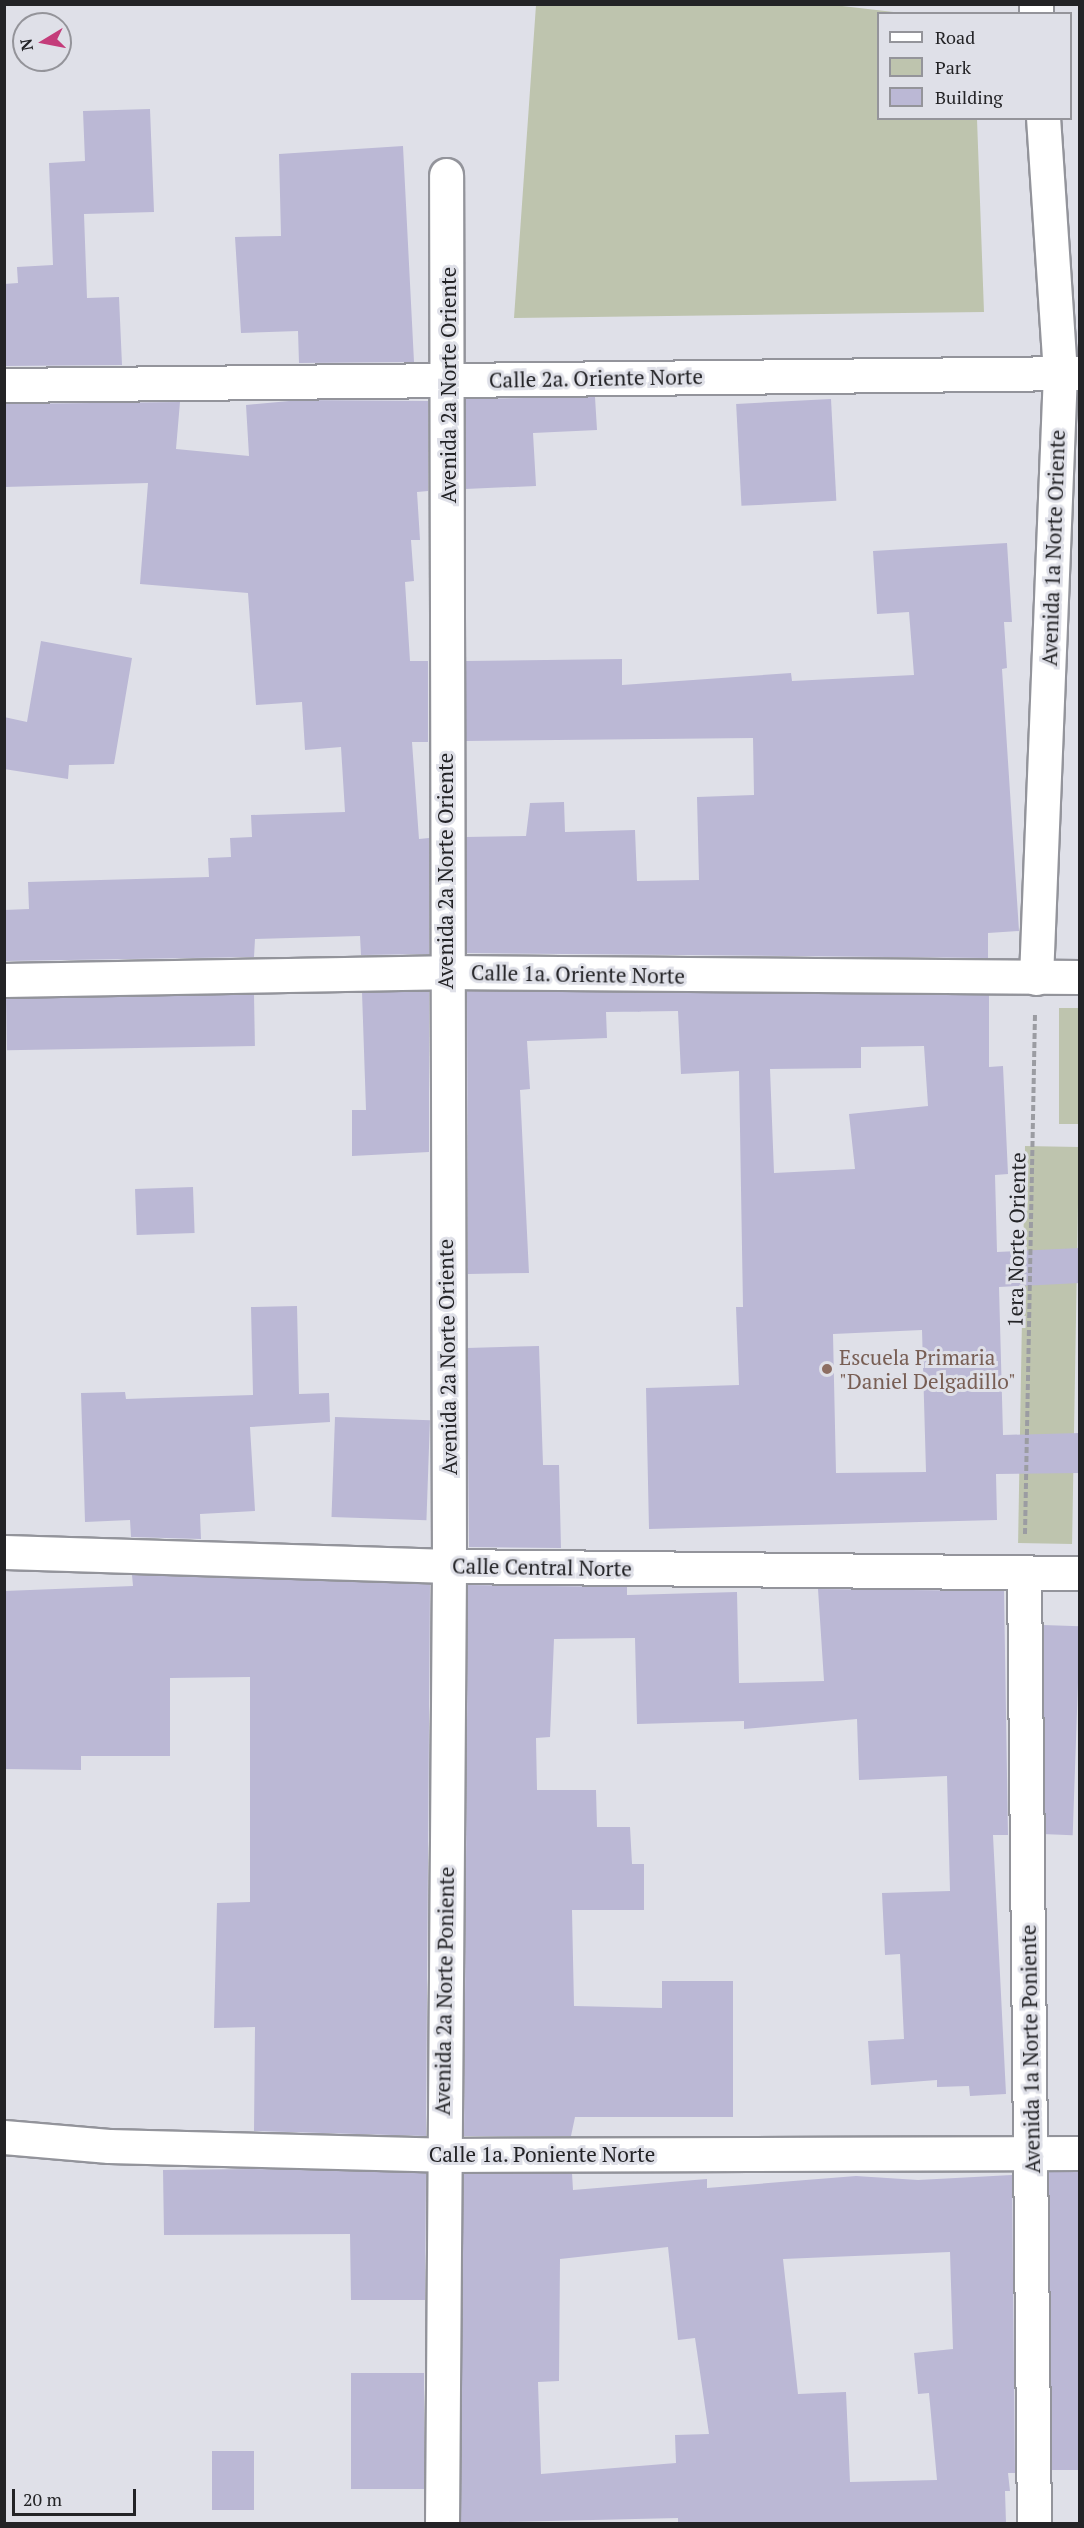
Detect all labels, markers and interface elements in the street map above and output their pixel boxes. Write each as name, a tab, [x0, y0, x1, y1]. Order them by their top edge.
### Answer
north arrow	[12, 12, 72, 72]
legend	[877, 12, 1072, 120]
text: Road	[935, 25, 975, 49]
text: N	[14, 37, 38, 53]
text: Park	[935, 55, 971, 79]
text: Building	[935, 85, 1003, 109]
street label: Avenida 2a Norte Oriente	[435, 267, 461, 503]
street label: Calle 2a. Oriente Norte	[488, 364, 704, 392]
street label: Avenida 1a Norte Oriente	[1036, 429, 1070, 667]
street label: Avenida 2a Norte Oriente	[432, 753, 458, 989]
street label: Calle 1a. Oriente Norte	[470, 960, 686, 988]
street label: 1era Norte Oriente	[1002, 1152, 1030, 1328]
street label: Avenida 2a Norte Oriente	[432, 1239, 462, 1475]
place label: Escuela Primaria "Daniel Delgadillo"	[839, 1344, 1016, 1394]
marker: Escuela Primaria "Daniel Delgadillo"	[820, 1362, 834, 1376]
street label: Calle Central Norte	[452, 1553, 632, 1581]
street label: Avenida 2a Norte Poniente	[429, 1866, 459, 2116]
street label: Avenida 1a Norte Poniente	[1015, 1924, 1045, 2174]
street label: Calle 1a. Poniente Norte	[428, 2141, 656, 2167]
scale bar	[15, 2477, 140, 2515]
text: 20 m	[23, 2487, 62, 2511]

